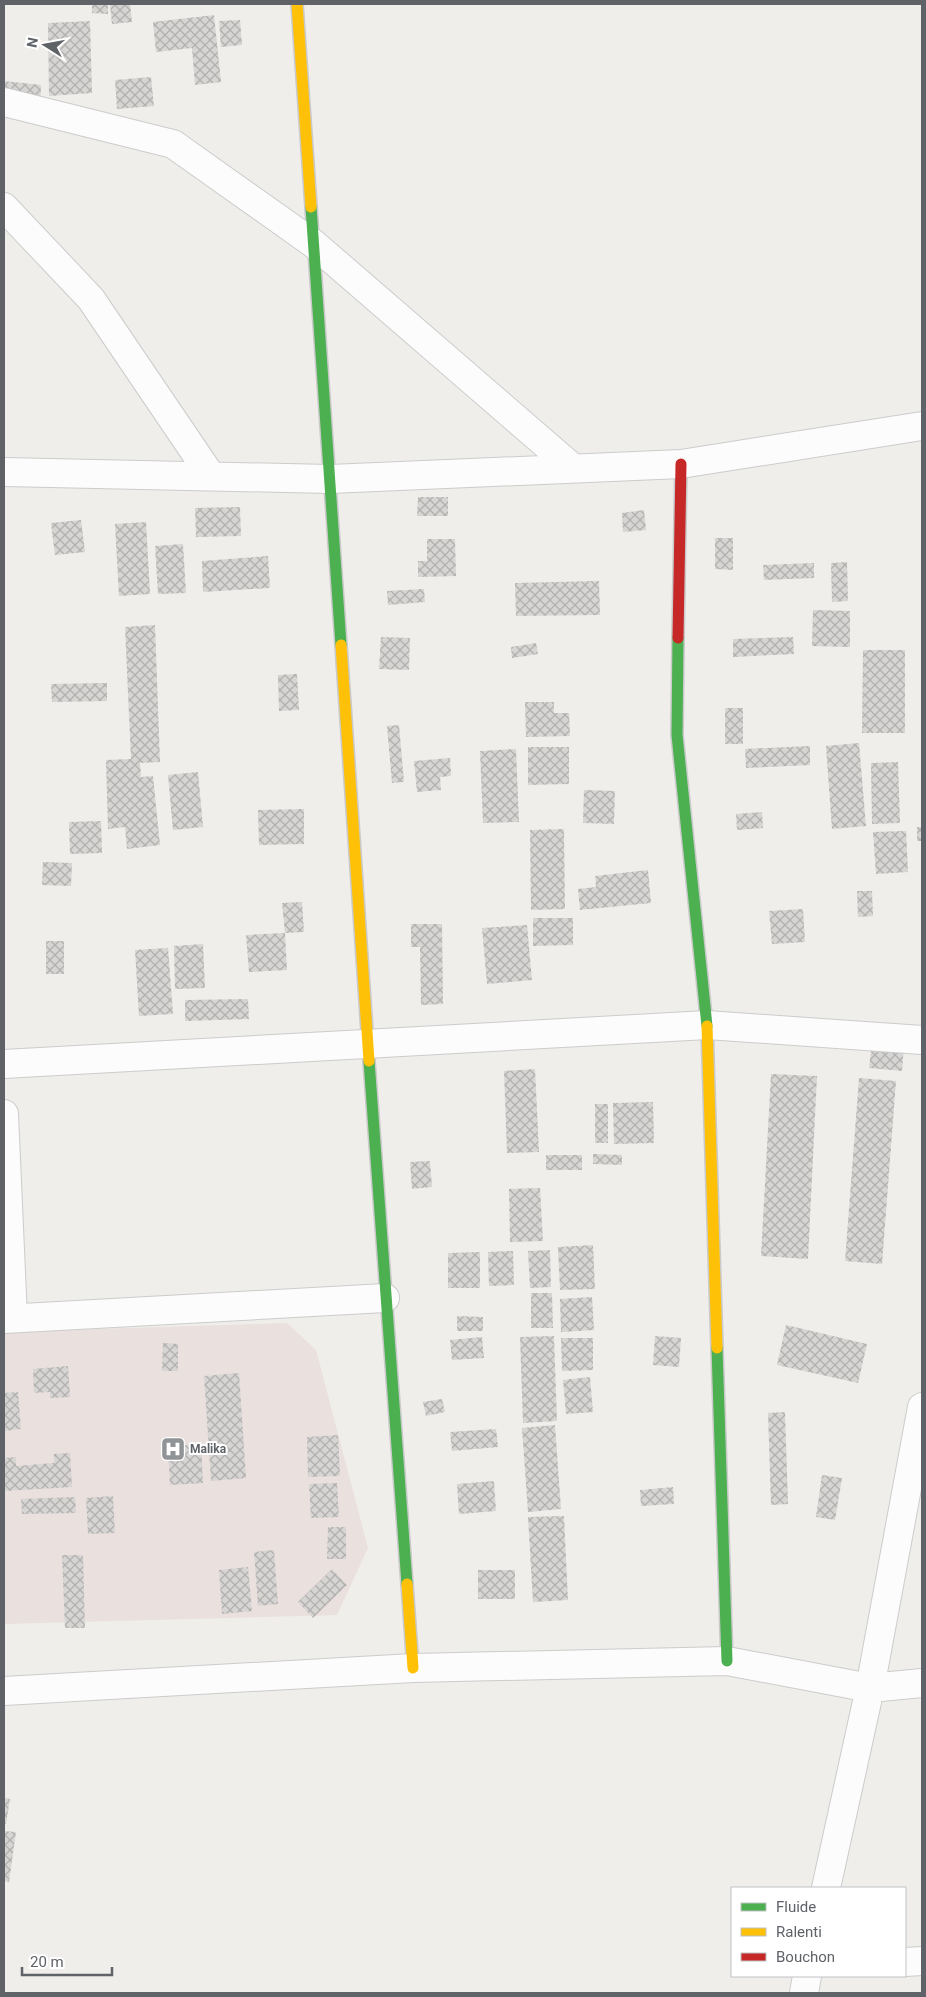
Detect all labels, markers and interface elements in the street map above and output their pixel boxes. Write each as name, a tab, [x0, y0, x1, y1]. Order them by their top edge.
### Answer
north arrow	[20, 20, 70, 70]
text: N	[23, 36, 41, 49]
hospital icon: Malika	[160, 1436, 186, 1462]
place label: Malika	[190, 1442, 227, 1456]
legend	[731, 1887, 906, 1977]
text: Fluide	[776, 1898, 816, 1916]
text: Ralenti	[776, 1923, 822, 1941]
scale bar	[22, 1944, 112, 1976]
text: Bouchon	[776, 1948, 835, 1966]
text: 20 m	[30, 1953, 64, 1971]

